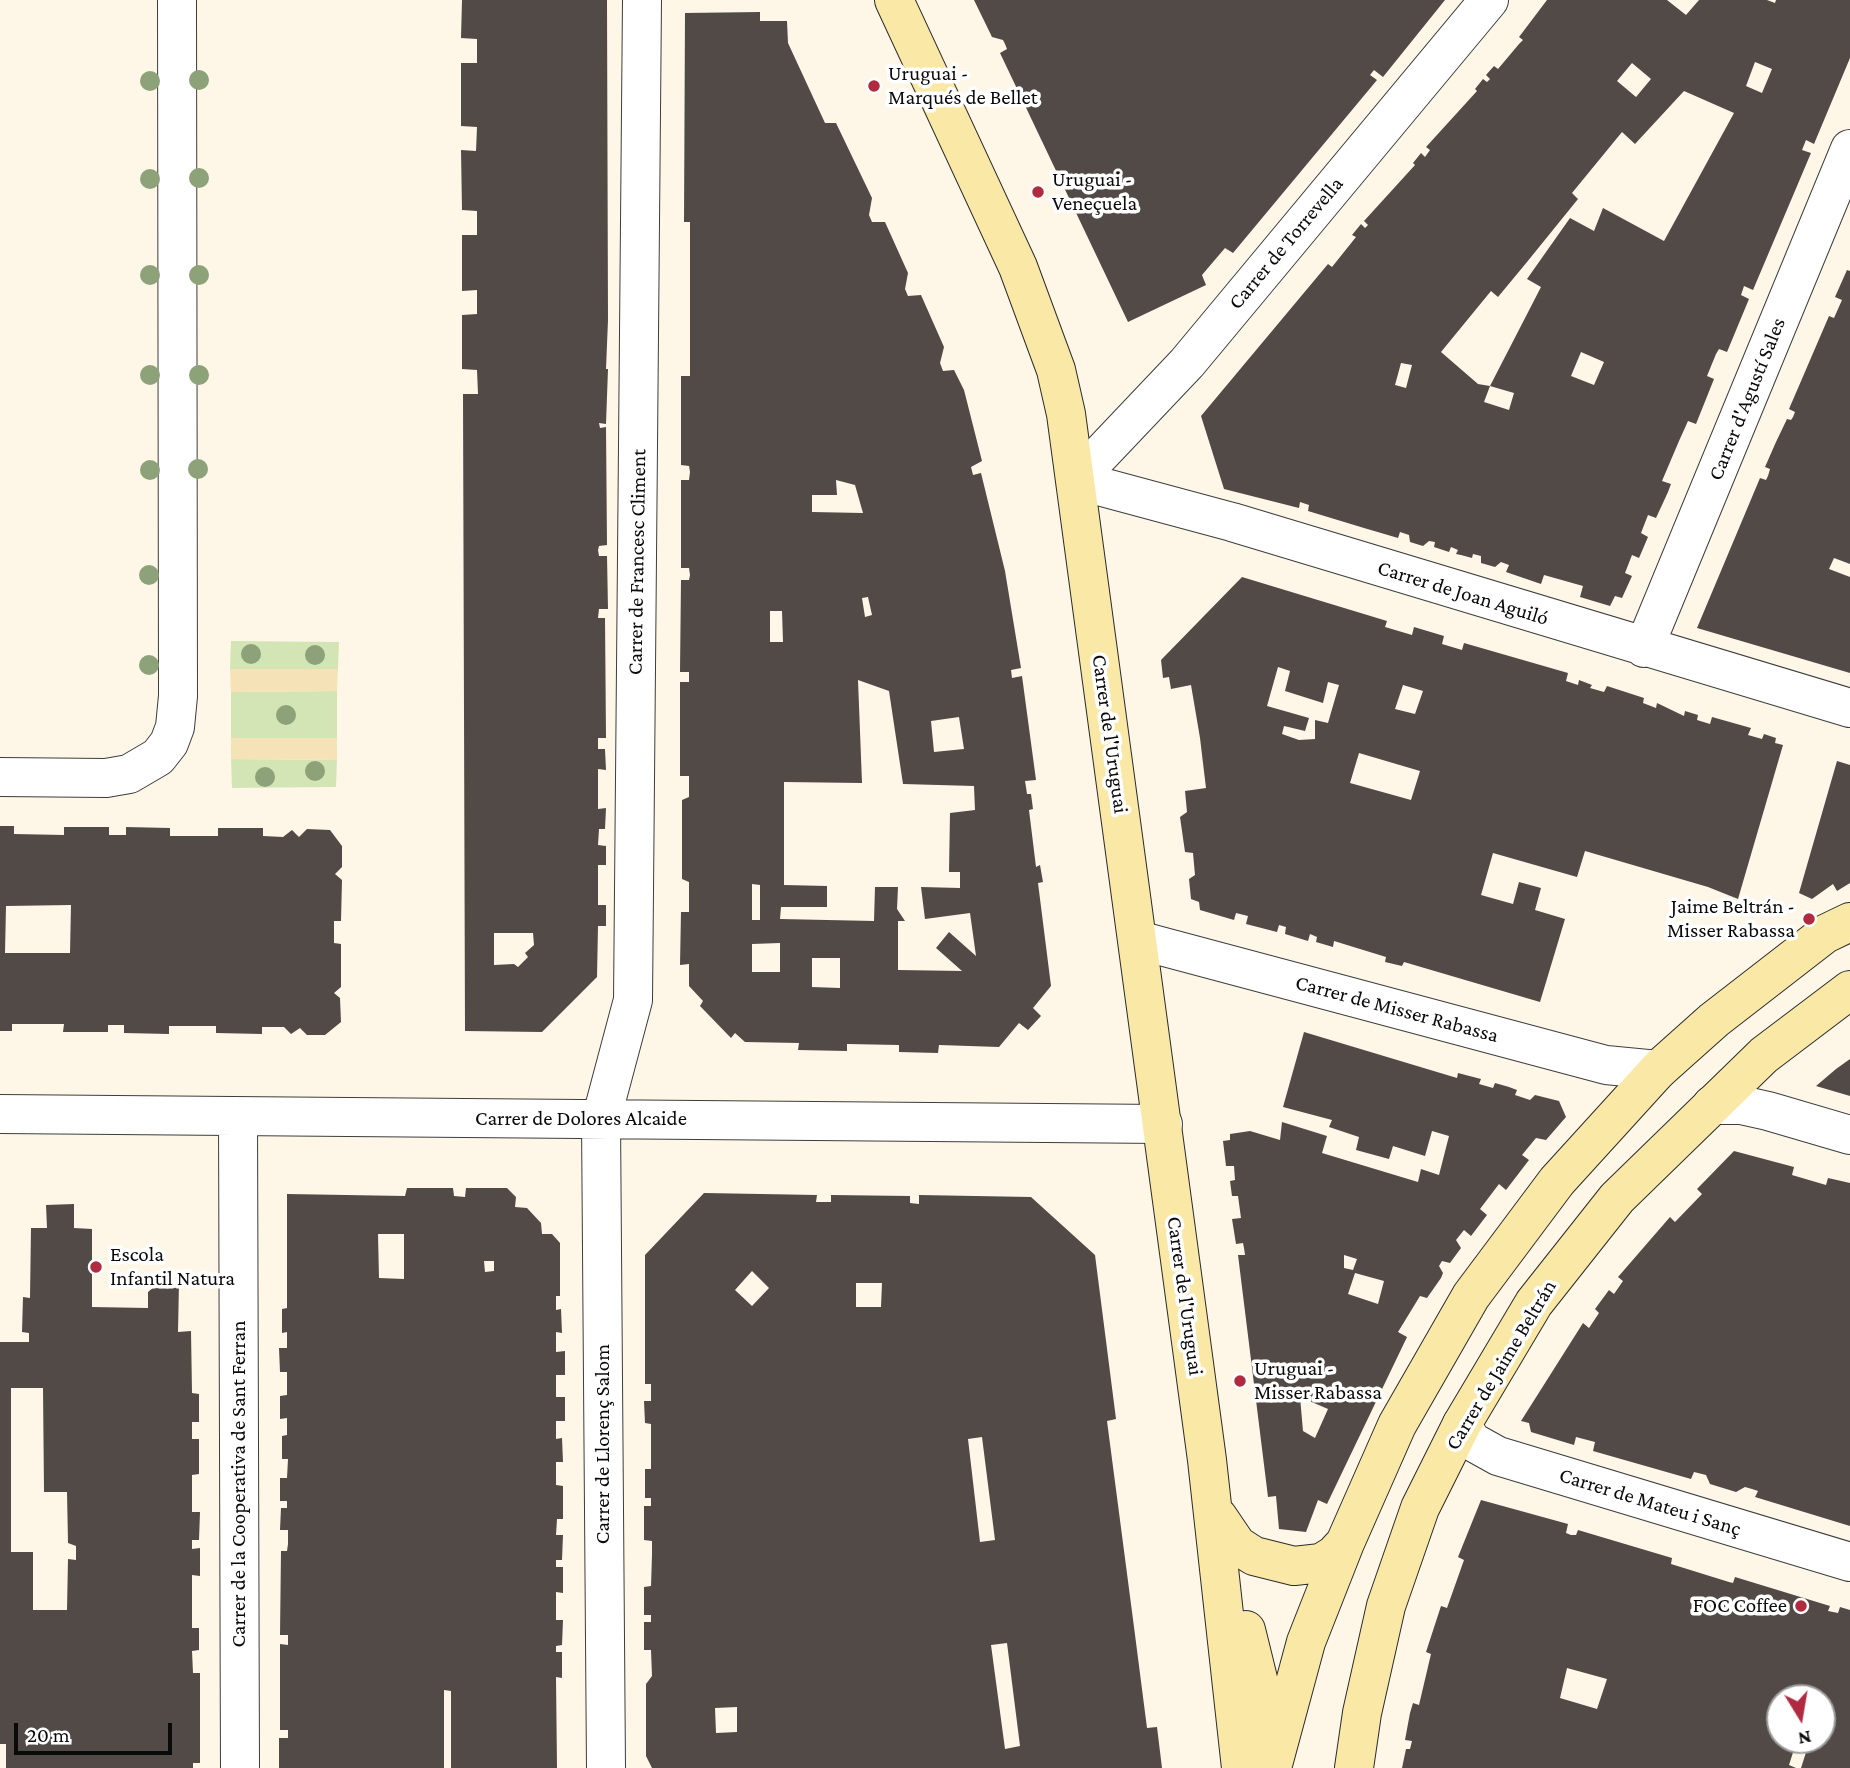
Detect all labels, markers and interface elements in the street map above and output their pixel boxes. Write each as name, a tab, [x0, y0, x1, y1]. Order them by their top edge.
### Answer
place label: Uruguai - Marqués de Bellet	[888, 61, 1038, 111]
marker: Uruguai - Marqués de Bellet	[866, 78, 882, 94]
place label: Uruguai - Veneçuela	[1052, 167, 1137, 217]
street label: Carrer de Torrevella	[1223, 172, 1349, 314]
marker: Uruguai - Veneçuela	[1030, 184, 1046, 200]
street label: Carrer d'Agustí Sales	[1703, 314, 1791, 484]
street label: Carrer de Francesc Climent	[622, 449, 652, 675]
street label: Carrer de Joan Aguiló	[1374, 555, 1552, 631]
street label: Carrer de l'Uruguai	[1086, 653, 1134, 815]
place label: Jaime Beltrán - Misser Rabassa	[1667, 894, 1795, 944]
marker: Jaime Beltrán - Misser Rabassa	[1801, 911, 1817, 927]
street label: Carrer de Misser Rabassa	[1293, 970, 1501, 1048]
street label: Carrer de Dolores Alcaide	[475, 1106, 687, 1132]
street label: Carrer de l'Uruguai	[1161, 1215, 1209, 1377]
place label: Escola Infantil Natura	[110, 1242, 235, 1292]
marker: Escola Infantil Natura	[88, 1259, 104, 1275]
street label: Carrer de Jaime Beltrán	[1440, 1275, 1562, 1455]
street label: Carrer de la Cooperativa de Sant Ferran	[226, 1321, 252, 1647]
street label: Carrer de Llorenç Salom	[590, 1344, 616, 1544]
place label: Uruguai - Misser Rabassa	[1254, 1356, 1382, 1406]
marker: Uruguai - Misser Rabassa	[1232, 1373, 1248, 1389]
street label: Carrer de Mateu i Sanç	[1556, 1462, 1744, 1542]
place label: FOC Coffee	[1693, 1593, 1787, 1619]
marker: FOC Coffee	[1793, 1598, 1809, 1614]
north arrow	[1766, 1684, 1836, 1754]
scale bar	[18, 1708, 175, 1752]
text: 20 m	[27, 1723, 70, 1747]
text: N	[1796, 1727, 1813, 1750]

